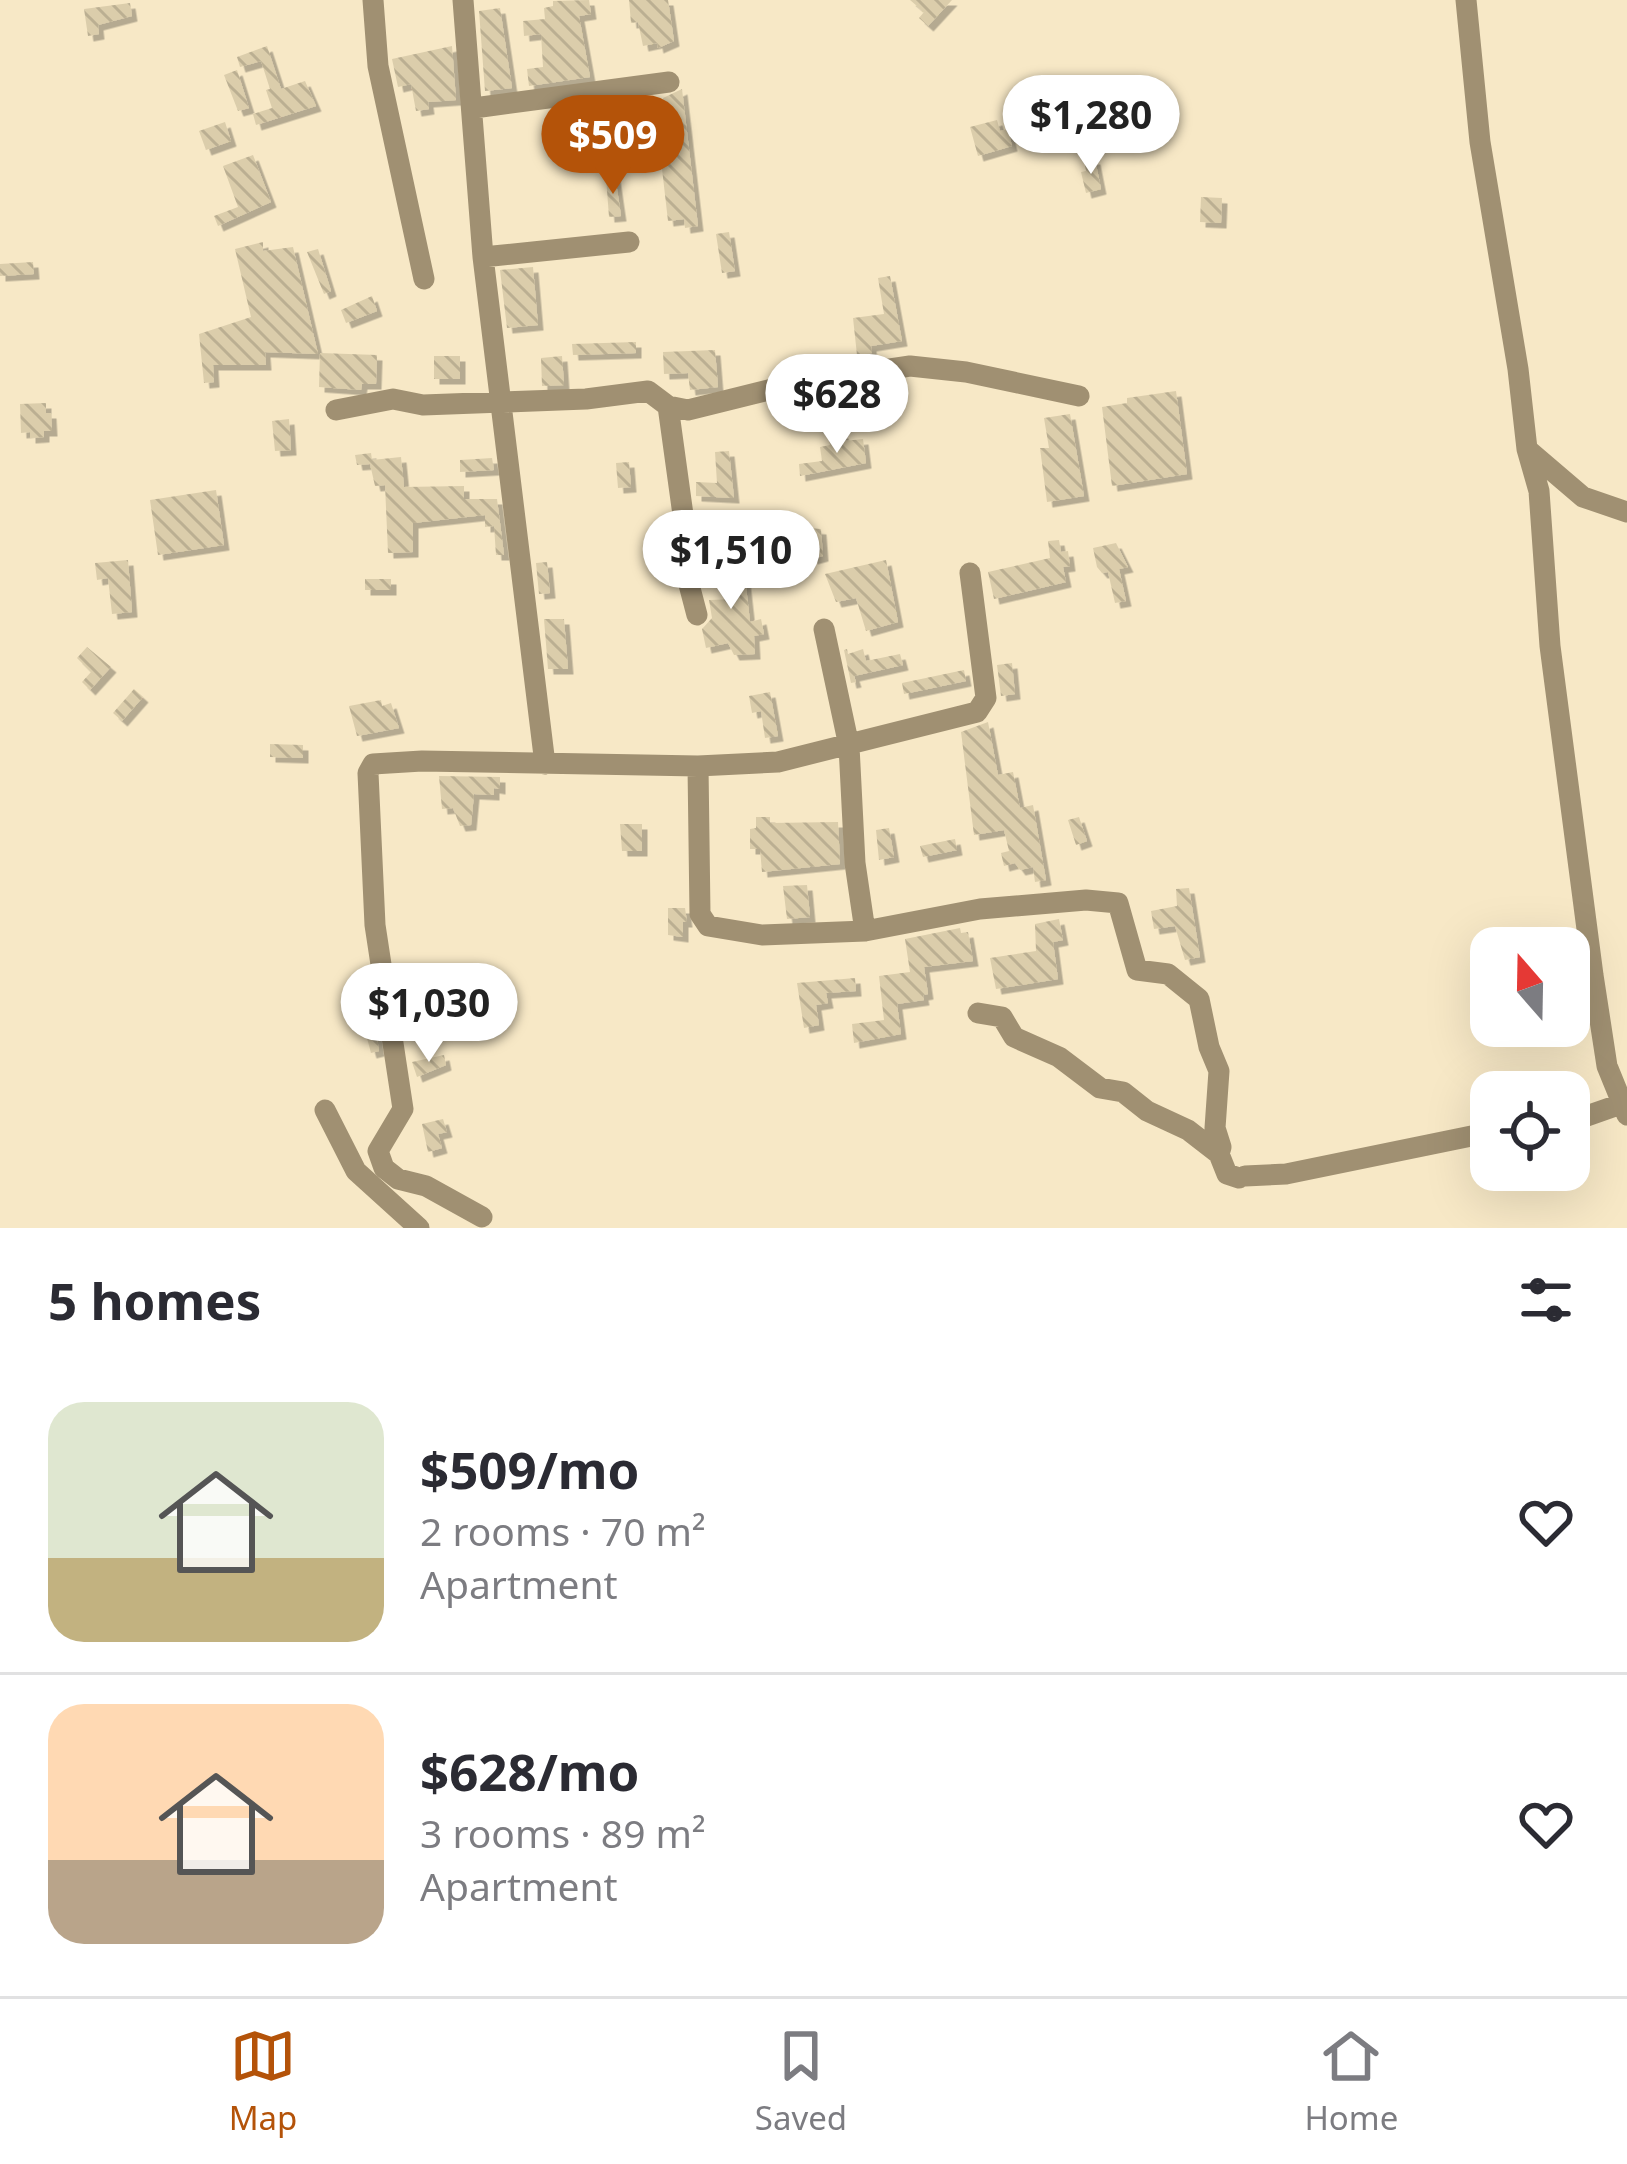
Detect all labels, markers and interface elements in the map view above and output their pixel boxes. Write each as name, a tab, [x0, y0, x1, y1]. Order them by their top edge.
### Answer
pin: $1,280	[993, 75, 1189, 177]
text: $1,280	[1030, 87, 1152, 140]
pin: $509	[542, 95, 684, 197]
text: $509	[568, 107, 658, 160]
pin: $628	[766, 354, 908, 456]
text: $628	[792, 366, 882, 419]
pin: $1,510	[633, 510, 829, 612]
text: $1,510	[670, 522, 792, 575]
north arrow	[1470, 927, 1590, 1047]
map controls	[1470, 927, 1590, 1191]
pin: $1,030	[331, 963, 527, 1065]
text: $1,030	[368, 975, 490, 1028]
button: locate	[1470, 1071, 1590, 1191]
text: 5 homes	[48, 1265, 261, 1335]
icon: filters	[1513, 1267, 1579, 1333]
text: $509/mo	[420, 1434, 639, 1504]
icon: home	[144, 1450, 288, 1594]
icon: heart	[1513, 1489, 1579, 1555]
text: 2 rooms · 70 m²	[420, 1504, 706, 1557]
text: Apartment	[420, 1557, 618, 1610]
text: $628/mo	[420, 1736, 639, 1806]
icon: home	[144, 1752, 288, 1896]
icon: heart	[1513, 1791, 1579, 1857]
text: 3 rooms · 89 m²	[420, 1806, 706, 1859]
text: Apartment	[420, 1859, 618, 1912]
tab: Map	[229, 2023, 297, 2140]
tab: Saved	[755, 2023, 847, 2140]
tab: Home	[1304, 2023, 1398, 2140]

